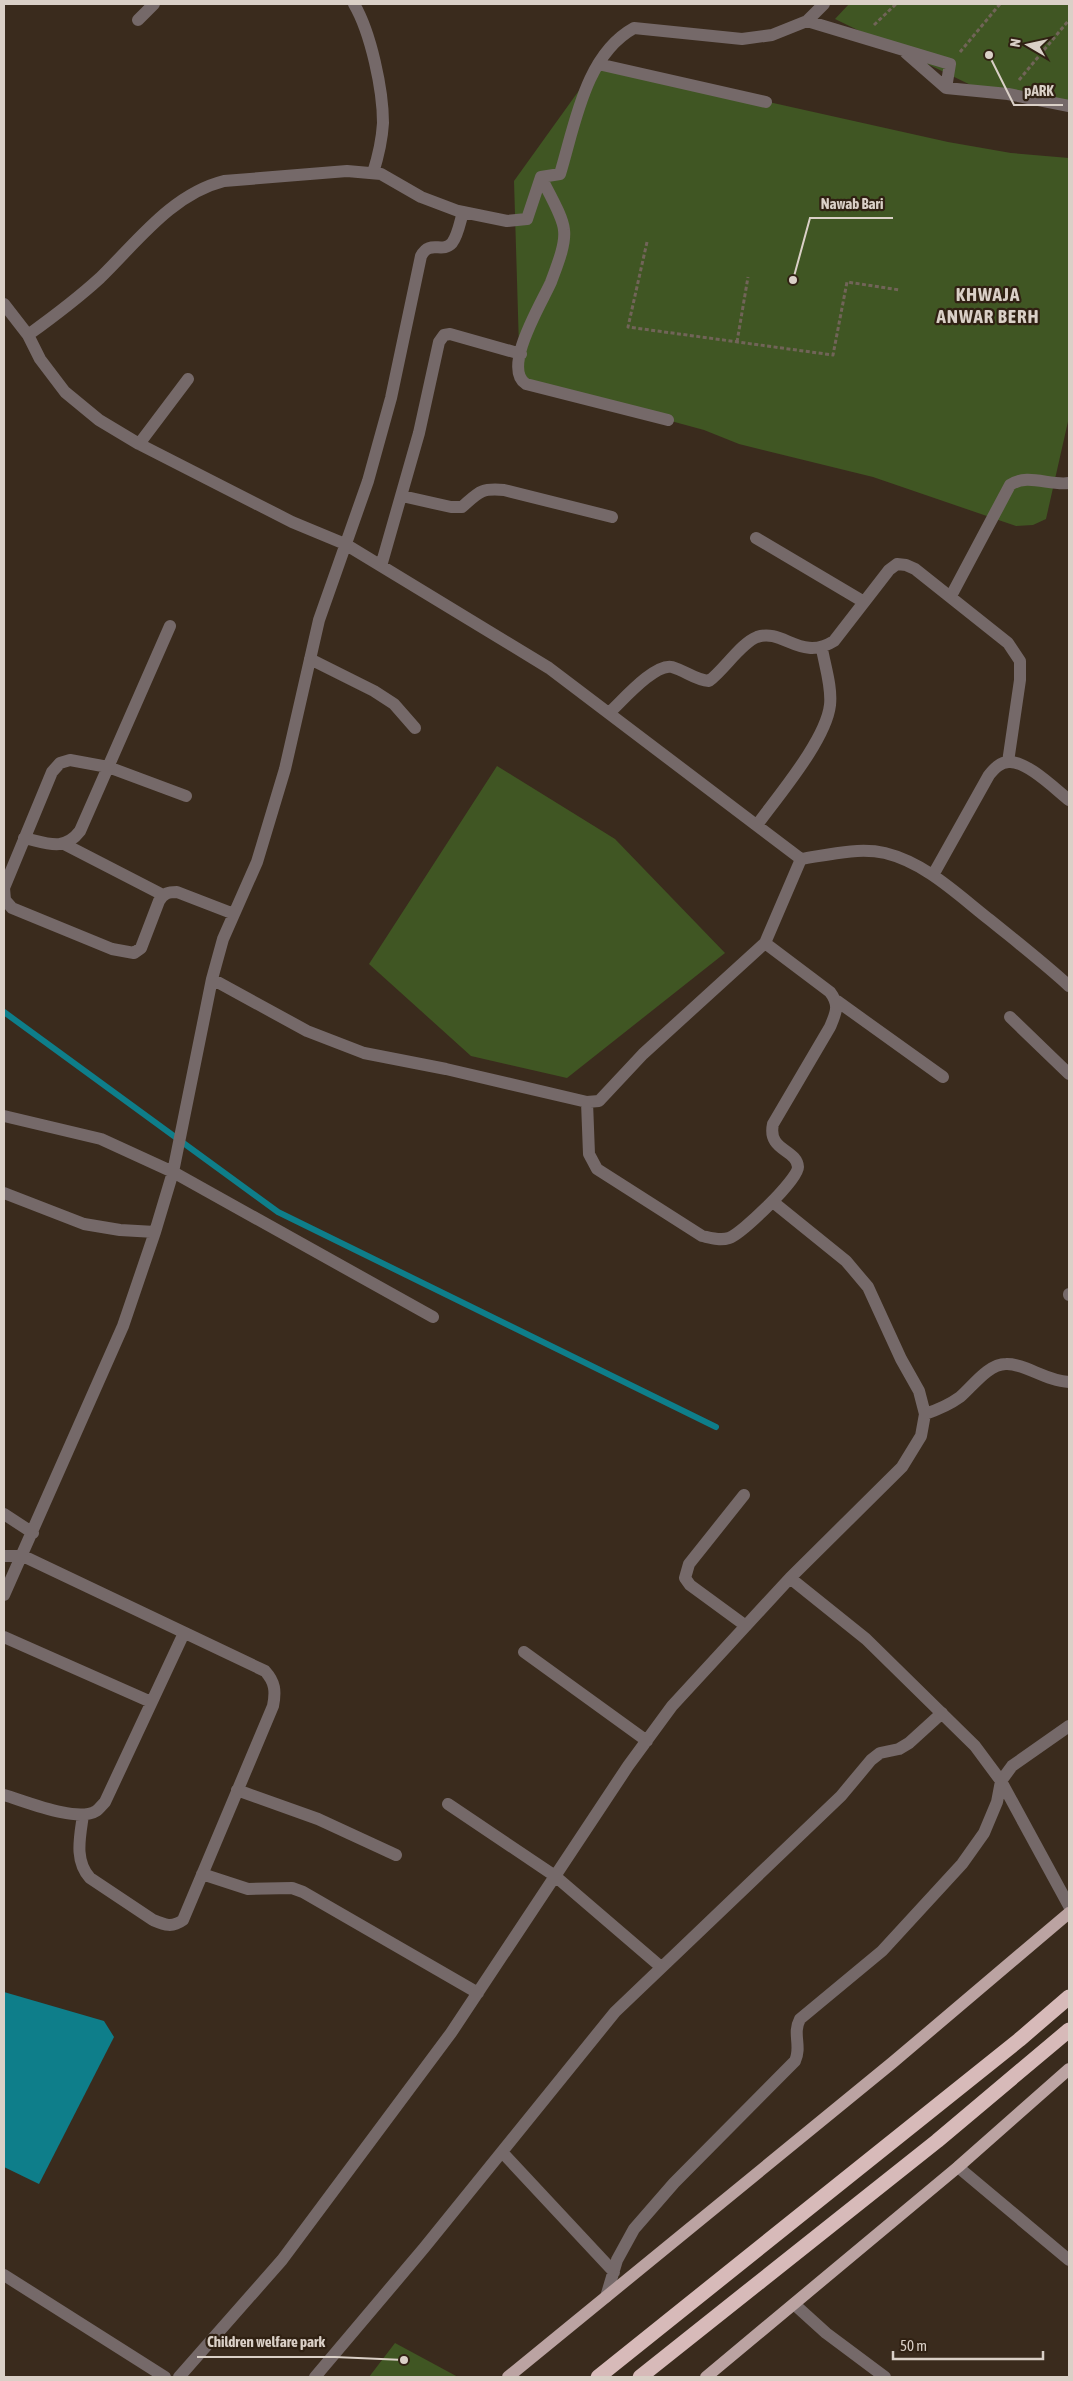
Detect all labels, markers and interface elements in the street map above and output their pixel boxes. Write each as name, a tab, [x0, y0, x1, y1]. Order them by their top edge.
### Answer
north arrow	[1003, 20, 1053, 70]
text: N	[1007, 38, 1024, 48]
callout: pARK	[1014, 75, 1063, 105]
text: pARK	[1024, 82, 1054, 99]
callout: Nawab Bari	[810, 188, 893, 218]
text: Nawab Bari	[821, 195, 883, 212]
district label: KHWAJA ANWAR BERH	[936, 283, 1039, 327]
callout: Children welfare park	[197, 2327, 335, 2357]
scale bar	[893, 2328, 1043, 2360]
text: Children welfare park	[207, 2333, 325, 2350]
text: 50 m	[900, 2337, 927, 2354]

